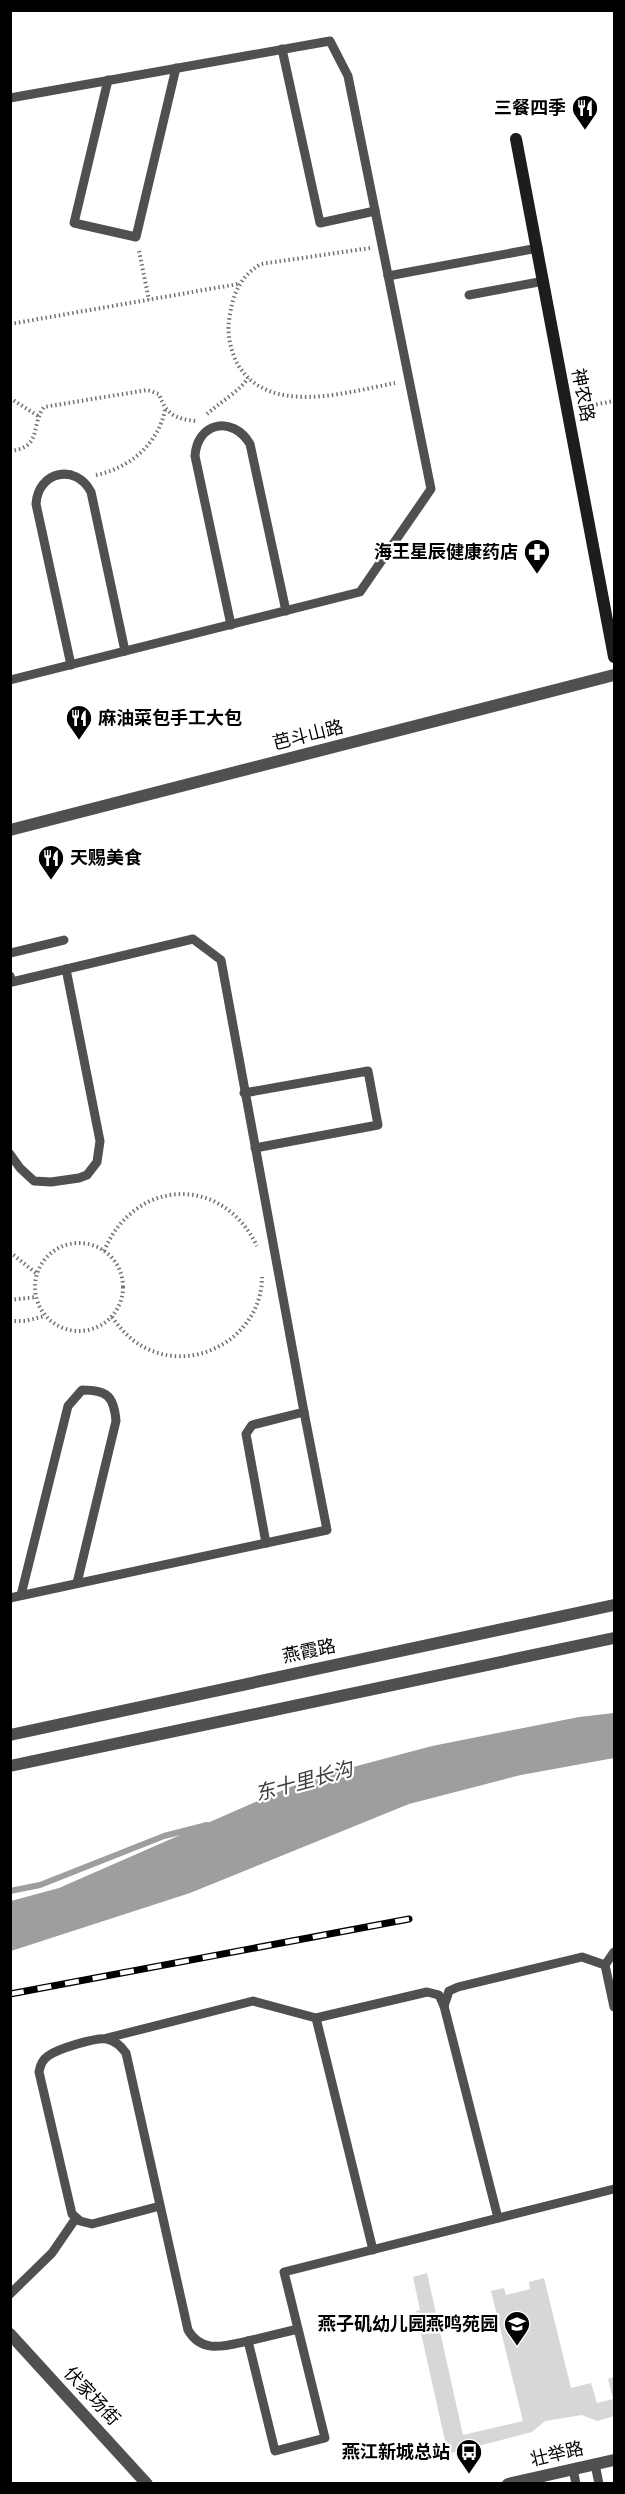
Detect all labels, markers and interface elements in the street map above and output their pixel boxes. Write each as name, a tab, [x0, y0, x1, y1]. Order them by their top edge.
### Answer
restaurant icon: 三餐四季	[570, 93, 600, 131]
place label: 三餐四季	[494, 97, 566, 119]
street label: 神农路	[567, 366, 599, 424]
pharmacy icon: 海王星辰健康药店	[522, 537, 552, 575]
place label: 海王星辰健康药店	[374, 541, 518, 563]
restaurant icon: 麻油菜包手工大包	[64, 703, 94, 741]
place label: 麻油菜包手工大包	[98, 707, 242, 729]
street label: 芭斗山路	[270, 716, 346, 754]
restaurant icon: 天赐美食	[36, 843, 66, 881]
place label: 天赐美食	[70, 847, 142, 869]
street label: 燕霞路	[280, 1635, 338, 1667]
water label: 东十里长沟	[253, 1757, 357, 1807]
school or university icon: 燕子矶幼儿园燕鸣苑园	[502, 2309, 532, 2347]
place label: 燕子矶幼儿园燕鸣苑园	[318, 2313, 498, 2335]
street label: 伏家场街	[59, 2362, 125, 2430]
bus stop icon: 燕江新城总站	[454, 2437, 484, 2475]
street label: 壮举路	[528, 2437, 586, 2471]
place label: 燕江新城总站	[342, 2441, 450, 2463]

